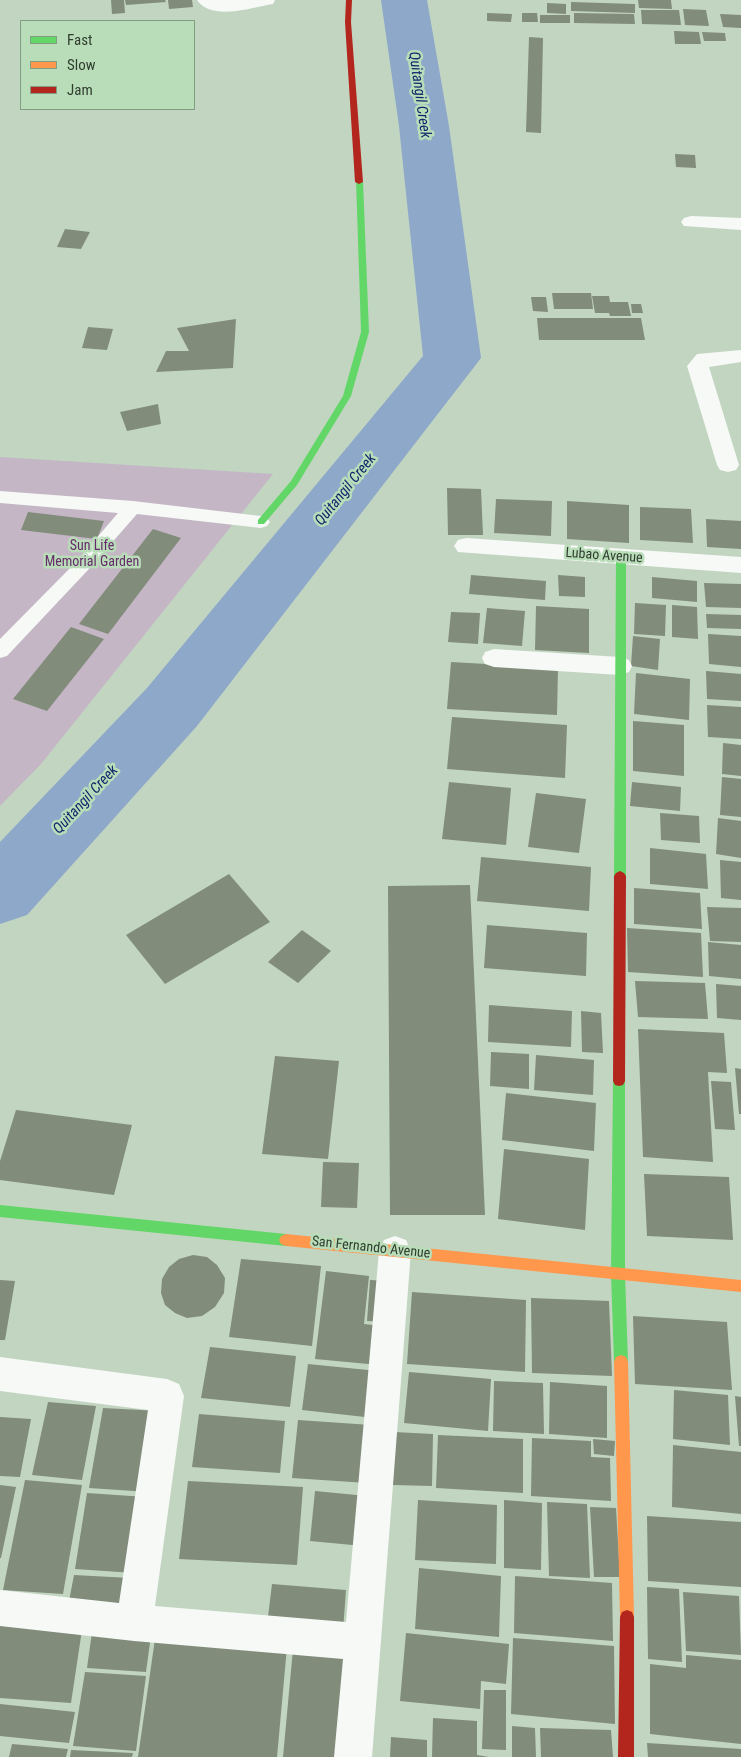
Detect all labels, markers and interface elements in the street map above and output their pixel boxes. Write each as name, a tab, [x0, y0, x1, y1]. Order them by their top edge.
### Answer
legend	[20, 20, 195, 110]
text: Fast	[67, 31, 92, 49]
water label: Quitangil Creek	[404, 50, 434, 140]
text: Slow	[67, 56, 96, 74]
text: Jam	[67, 81, 93, 99]
water label: Quitangil Creek	[311, 450, 381, 530]
park label: Sun Life Memorial Garden	[45, 538, 139, 570]
street label: Lubao Avenue	[565, 545, 643, 567]
water label: Quitangil Creek	[50, 762, 122, 838]
street label: San Fernando Avenue	[311, 1233, 431, 1263]

